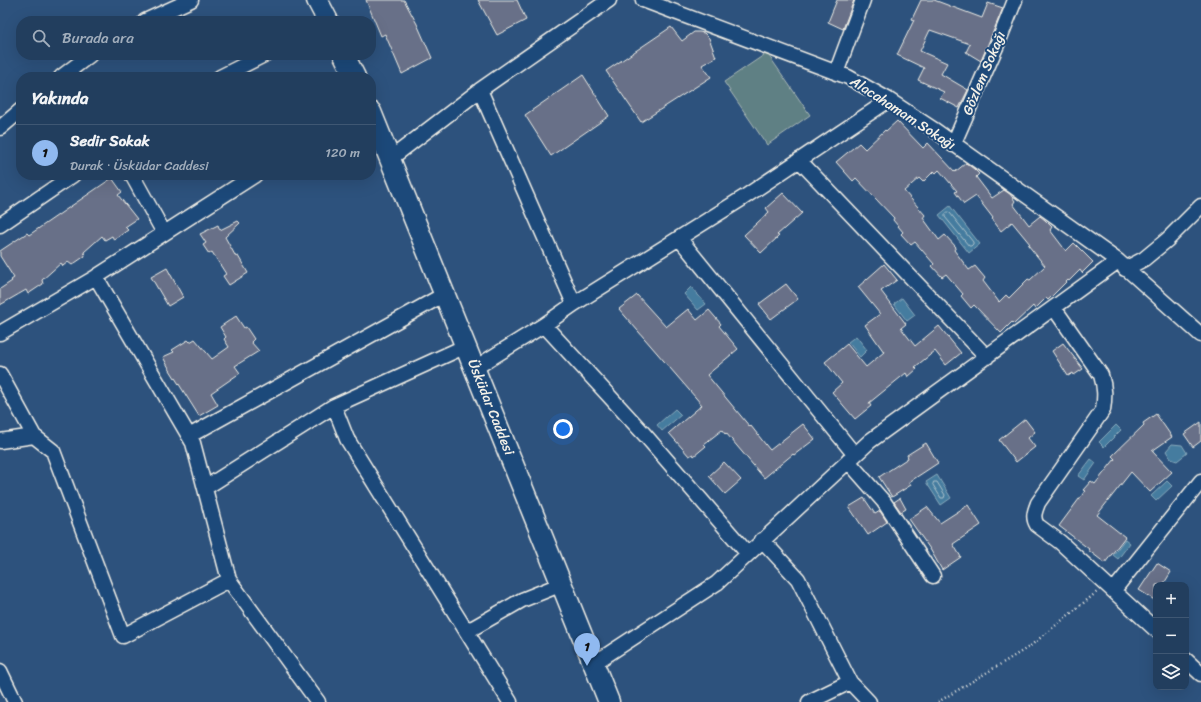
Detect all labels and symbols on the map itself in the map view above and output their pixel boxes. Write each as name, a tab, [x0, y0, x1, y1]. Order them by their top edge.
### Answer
street label: Gözlem Sokağı	[955, 27, 1013, 119]
street label: Alacahamam Sokağı	[844, 69, 961, 157]
street label: Üsküdar Caddesi	[460, 355, 522, 460]
your location	[553, 419, 573, 439]
pin: 1	[574, 633, 600, 666]

